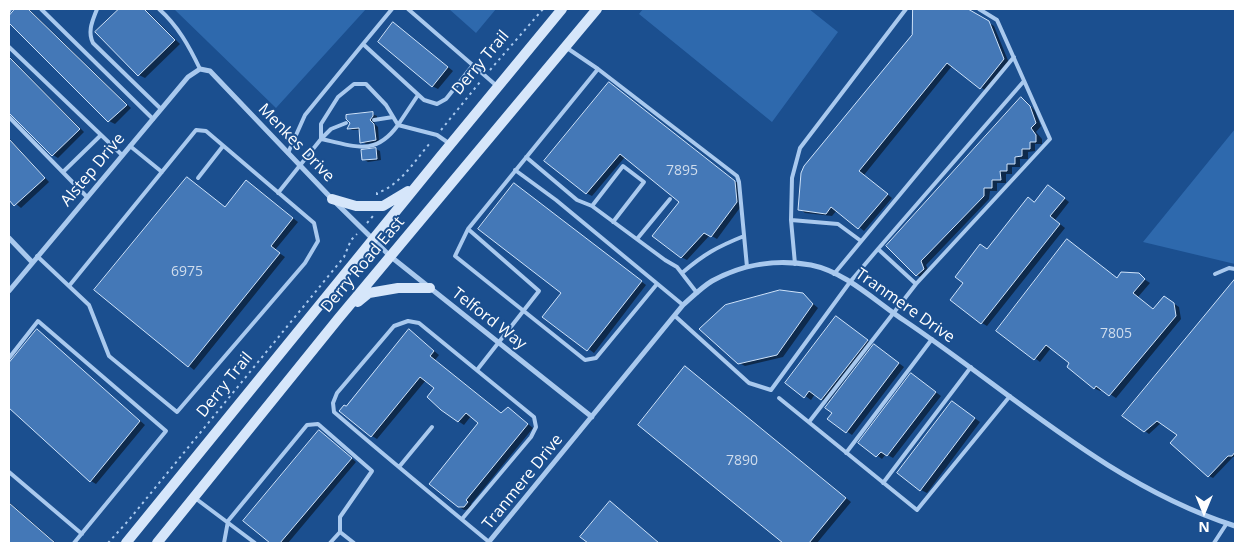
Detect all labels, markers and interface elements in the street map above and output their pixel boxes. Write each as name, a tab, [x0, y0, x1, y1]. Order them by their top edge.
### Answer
street label: Derry Trail	[449, 27, 513, 99]
street label: Menkes Drive	[254, 100, 338, 186]
street label: Alstep Drive	[57, 130, 129, 210]
house number: 7895	[666, 163, 698, 179]
street label: Derry Road East	[317, 213, 409, 317]
house number: 6975	[171, 264, 203, 280]
street label: Tranmere Drive	[852, 265, 958, 347]
street label: Telford Way	[448, 284, 530, 354]
house number: 7805	[1100, 326, 1132, 342]
street label: Derry Trail	[193, 349, 257, 421]
street label: Tranmere Drive	[479, 431, 567, 533]
house number: 7890	[726, 453, 758, 469]
north arrow	[1179, 487, 1229, 537]
text: N	[1198, 518, 1210, 537]

